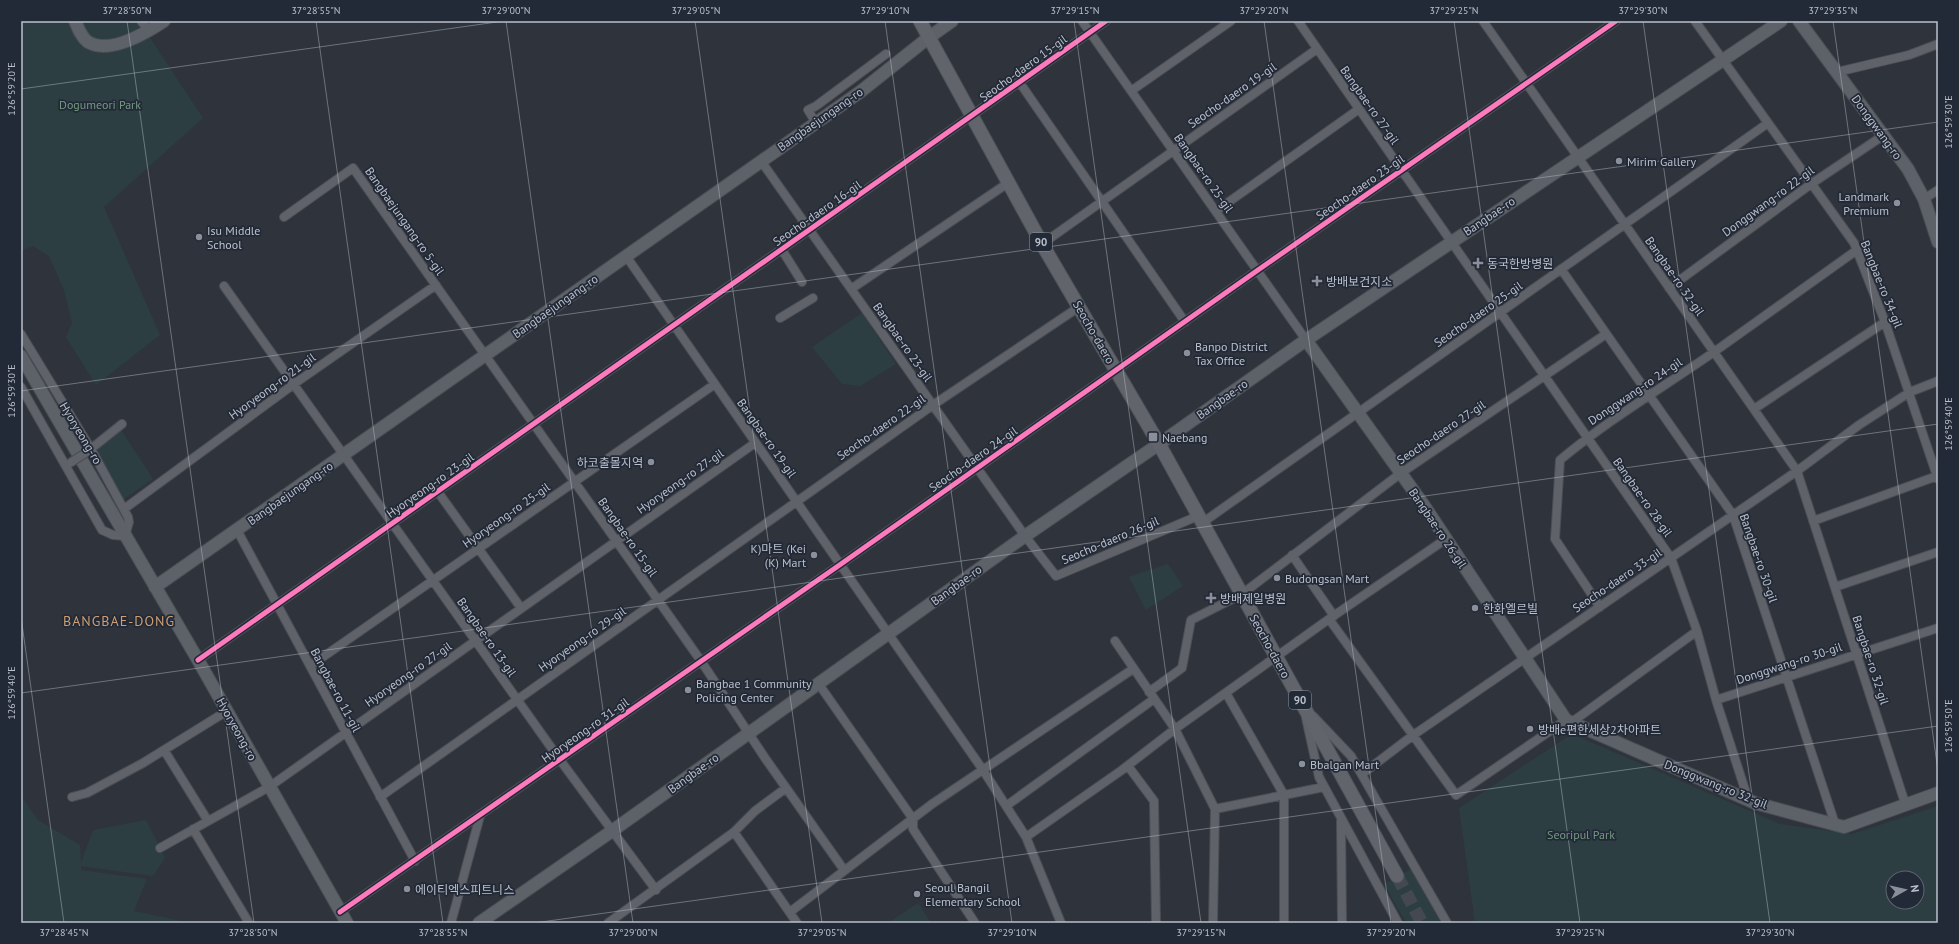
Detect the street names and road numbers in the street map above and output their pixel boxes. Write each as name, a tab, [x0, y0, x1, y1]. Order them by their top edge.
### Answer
street label: Seocho-daero 15-gil	[976, 31, 1070, 105]
street label: Seocho-daero 19-gil	[1185, 59, 1279, 131]
street label: Bangbae-ro 27-gil	[1337, 63, 1403, 148]
street label: Bangbaejungang-ro	[774, 84, 866, 154]
street label: Donggwang-ro	[1848, 92, 1906, 162]
street label: Bangbae-ro 25-gil	[1171, 131, 1237, 216]
street label: Seocho-daero 23-gil	[1313, 151, 1407, 223]
street label: Donggwang-ro 22-gil	[1719, 162, 1817, 239]
street label: Bangbaejungang-ro 5-gil	[362, 164, 448, 278]
street label: Seocho-daero 16-gil	[770, 177, 864, 249]
street label: Bangbae-ro	[1460, 193, 1518, 239]
road number: 90	[1030, 233, 1052, 251]
street label: Bangbae-ro 32-gil	[1642, 234, 1708, 319]
street label: Bangbae-ro 34-gil	[1858, 238, 1907, 330]
street label: Bangbaejungang-ro	[509, 271, 601, 341]
street label: Seocho-daero 25-gil	[1431, 278, 1525, 350]
street label: Seocho-daero	[1070, 298, 1118, 366]
street label: Bangbae-ro 23-gil	[870, 300, 936, 385]
street label: Hyoryeong-ro 21-gil	[226, 349, 319, 422]
street label: Donggwang-ro 24-gil	[1585, 354, 1685, 428]
street label: Bangbae-ro	[1193, 376, 1251, 422]
street label: Seocho-daero 22-gil	[834, 391, 928, 463]
street label: Bangbae-ro 19-gil	[734, 396, 800, 481]
street label: Seocho-daero 27-gil	[1394, 397, 1489, 467]
street label: Hyoryeong-ro	[57, 399, 105, 467]
street label: Seocho-daero 24-gil	[926, 423, 1020, 495]
street label: Hyoryeong-ro 27-gil	[634, 445, 727, 517]
street label: Hyoryeong-ro 23-gil	[383, 449, 477, 521]
street label: Bangbae-ro 28-gil	[1610, 455, 1676, 540]
street label: Bangbaejungang-ro	[244, 458, 336, 528]
street label: Hyoryeong-ro 25-gil	[459, 479, 553, 551]
street label: Bangbae-ro 26-gil	[1406, 485, 1471, 571]
street label: Bangbae-ro 15-gil	[595, 495, 661, 580]
street label: Bangbae-ro 30-gil	[1737, 512, 1781, 605]
street label: Seocho-daero 26-gil	[1059, 513, 1161, 567]
street label: Seocho-daero 33-gil	[1570, 544, 1665, 615]
street label: Bangbae-ro	[928, 561, 984, 609]
street label: Bangbae-ro 13-gil	[454, 595, 520, 680]
street label: Hyoryeong-ro 29-gil	[535, 603, 629, 675]
street label: Seocho-daero	[1246, 612, 1294, 680]
street label: Bangbae-ro 32-gil	[1849, 613, 1893, 707]
street label: Hyoryeong-ro 27-gil	[362, 638, 455, 710]
street label: Donggwang-ro 30-gil	[1734, 639, 1844, 687]
street label: Bangbae-ro 11-gil	[308, 645, 365, 735]
road number: 90	[1289, 691, 1311, 709]
street label: Hyoryeong-ro 31-gil	[538, 694, 632, 766]
street label: Hyoryeong-ro	[214, 695, 260, 763]
street label: Bangbae-ro	[665, 749, 721, 797]
street label: Donggwang-ro 32-gil	[1662, 756, 1770, 812]

